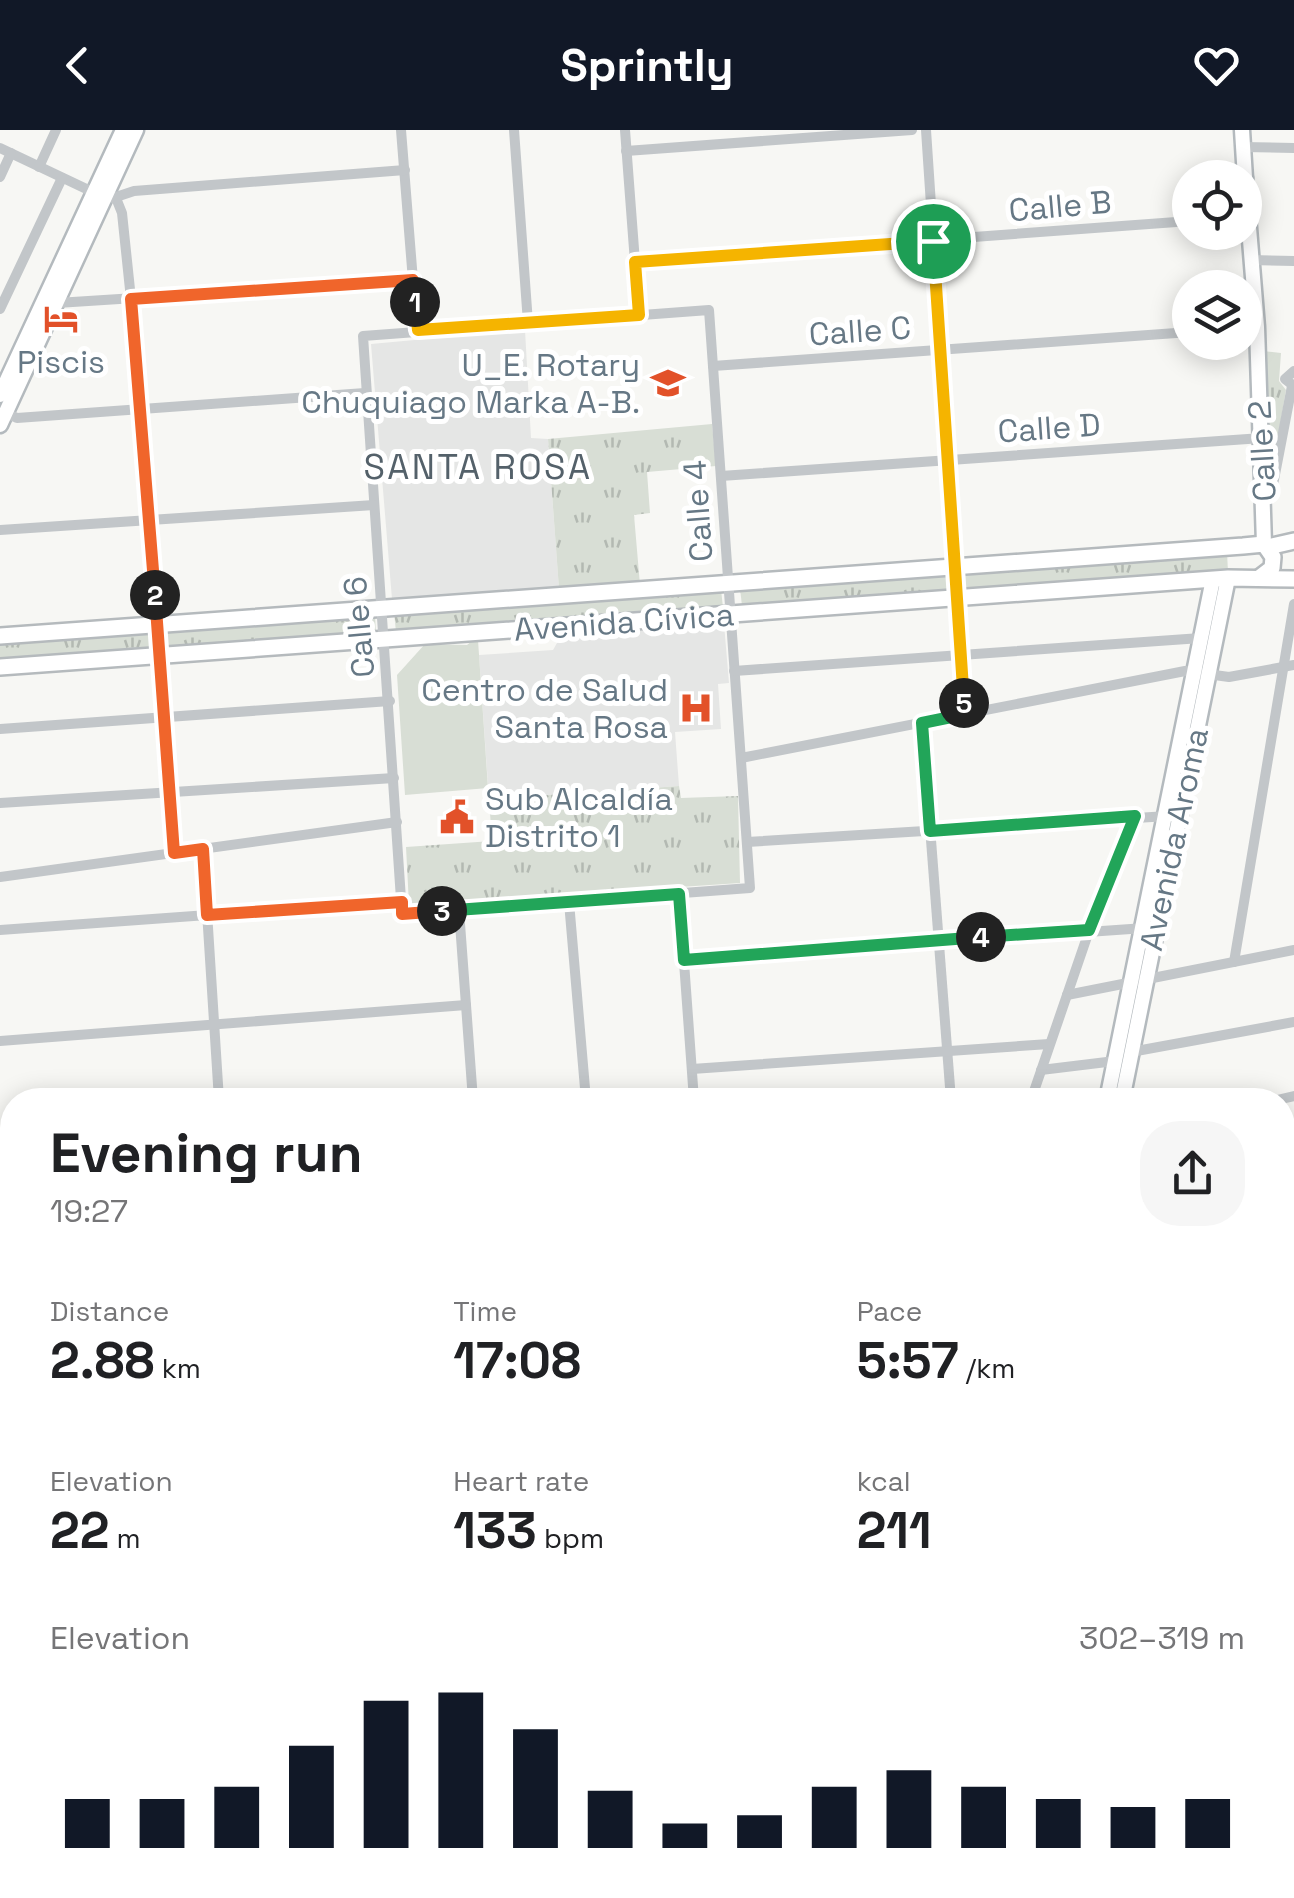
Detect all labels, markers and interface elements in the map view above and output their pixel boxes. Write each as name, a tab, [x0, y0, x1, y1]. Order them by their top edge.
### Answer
text: Sprintly	[560, 37, 734, 94]
icon: back	[50, 38, 105, 93]
icon: heart	[1189, 38, 1244, 93]
map controls	[1172, 160, 1262, 360]
button: locate	[1172, 160, 1262, 250]
street label: Calle B	[1007, 182, 1113, 230]
pin	[891, 199, 976, 284]
icon: arrive	[906, 214, 961, 269]
button: layers	[1172, 270, 1262, 360]
pin: 1	[390, 277, 440, 327]
text: 1	[409, 284, 421, 320]
hotel icon: Piscis	[42, 300, 80, 338]
street label: Calle C	[808, 307, 912, 355]
place label: Piscis	[17, 342, 105, 382]
place label: U_E. Rotary Chuquiago Marka A-B.	[301, 345, 640, 422]
school or university icon: U_E. Rotary Chuquiago Marka A-B.	[649, 364, 687, 402]
street label: Calle 2	[1239, 399, 1285, 503]
street label: Calle D	[996, 404, 1102, 452]
district label: SANTA ROSA	[363, 445, 593, 489]
street label: Calle 4	[674, 459, 722, 563]
pin: 2	[130, 570, 180, 620]
street label: Calle 6	[335, 575, 383, 679]
text: 2	[147, 577, 163, 613]
street label: Avenida Cívica	[512, 594, 736, 650]
place label: Centro de Salud Santa Rosa	[421, 670, 668, 747]
pin: 5	[939, 678, 989, 728]
text: 5	[956, 685, 972, 721]
hospital icon: Centro de Salud Santa Rosa	[677, 689, 715, 727]
street label: Avenida Aroma	[1131, 724, 1217, 954]
place label: Sub Alcaldía Distrito 1	[485, 779, 673, 856]
public building icon: Sub Alcaldía Distrito 1	[438, 798, 476, 836]
pin: 3	[417, 886, 467, 936]
text: 3	[433, 893, 451, 929]
pin: 4	[956, 912, 1006, 962]
text: 4	[972, 919, 990, 955]
text: Evening run	[50, 1118, 363, 1188]
button: share	[1140, 1121, 1245, 1226]
text: 19:27	[50, 1191, 128, 1231]
text: Distance	[50, 1293, 169, 1329]
text: Time	[453, 1293, 517, 1329]
text: Pace	[857, 1293, 922, 1329]
text: 2.88	[50, 1329, 155, 1393]
text: 17:08	[453, 1329, 581, 1393]
text: 5:57	[857, 1329, 959, 1393]
text: km	[155, 1350, 201, 1386]
text: /km	[959, 1350, 1015, 1386]
text: Elevation	[50, 1463, 173, 1499]
text: Heart rate	[453, 1463, 589, 1499]
text: kcal	[857, 1463, 911, 1499]
text: 22	[50, 1499, 109, 1563]
text: 133	[453, 1499, 537, 1563]
text: 211	[857, 1499, 932, 1563]
text: m	[109, 1520, 141, 1556]
text: bpm	[537, 1520, 604, 1556]
text: Elevation	[50, 1618, 190, 1658]
text: 302–319 m	[1079, 1618, 1245, 1658]

